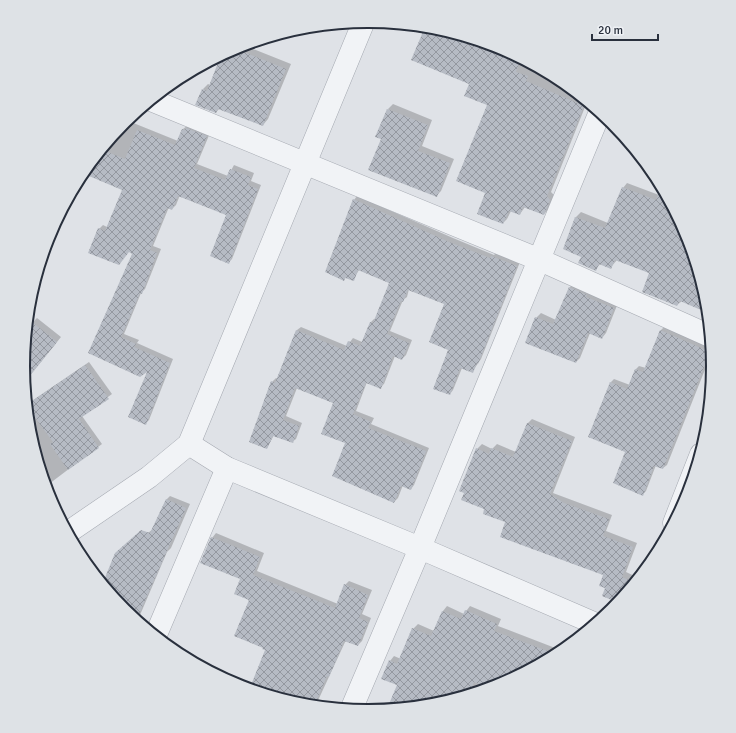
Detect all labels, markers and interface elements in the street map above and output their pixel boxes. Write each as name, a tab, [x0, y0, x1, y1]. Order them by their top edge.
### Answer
scale bar	[592, 16, 658, 42]
text: 20 m	[598, 23, 623, 38]

